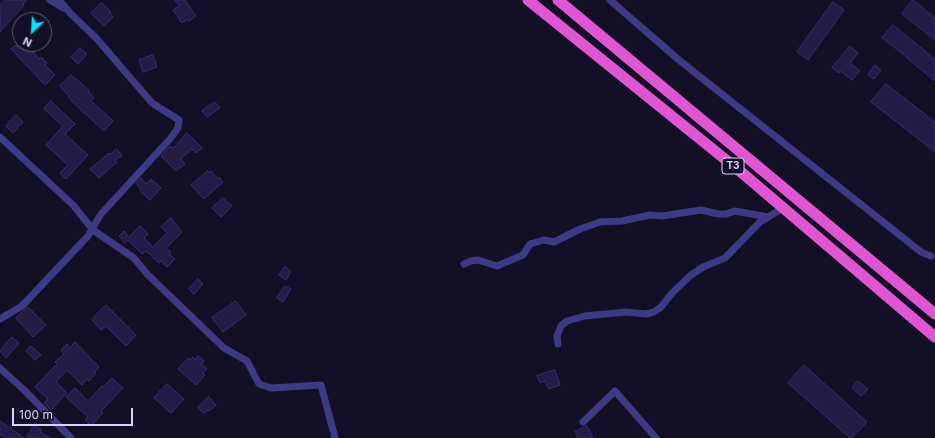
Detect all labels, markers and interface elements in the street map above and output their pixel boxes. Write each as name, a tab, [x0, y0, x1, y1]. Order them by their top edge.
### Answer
north arrow	[12, 12, 52, 52]
text: N	[21, 34, 34, 50]
road number: T3	[722, 158, 744, 174]
scale bar	[14, 400, 135, 426]
text: 100 m	[19, 407, 53, 422]

